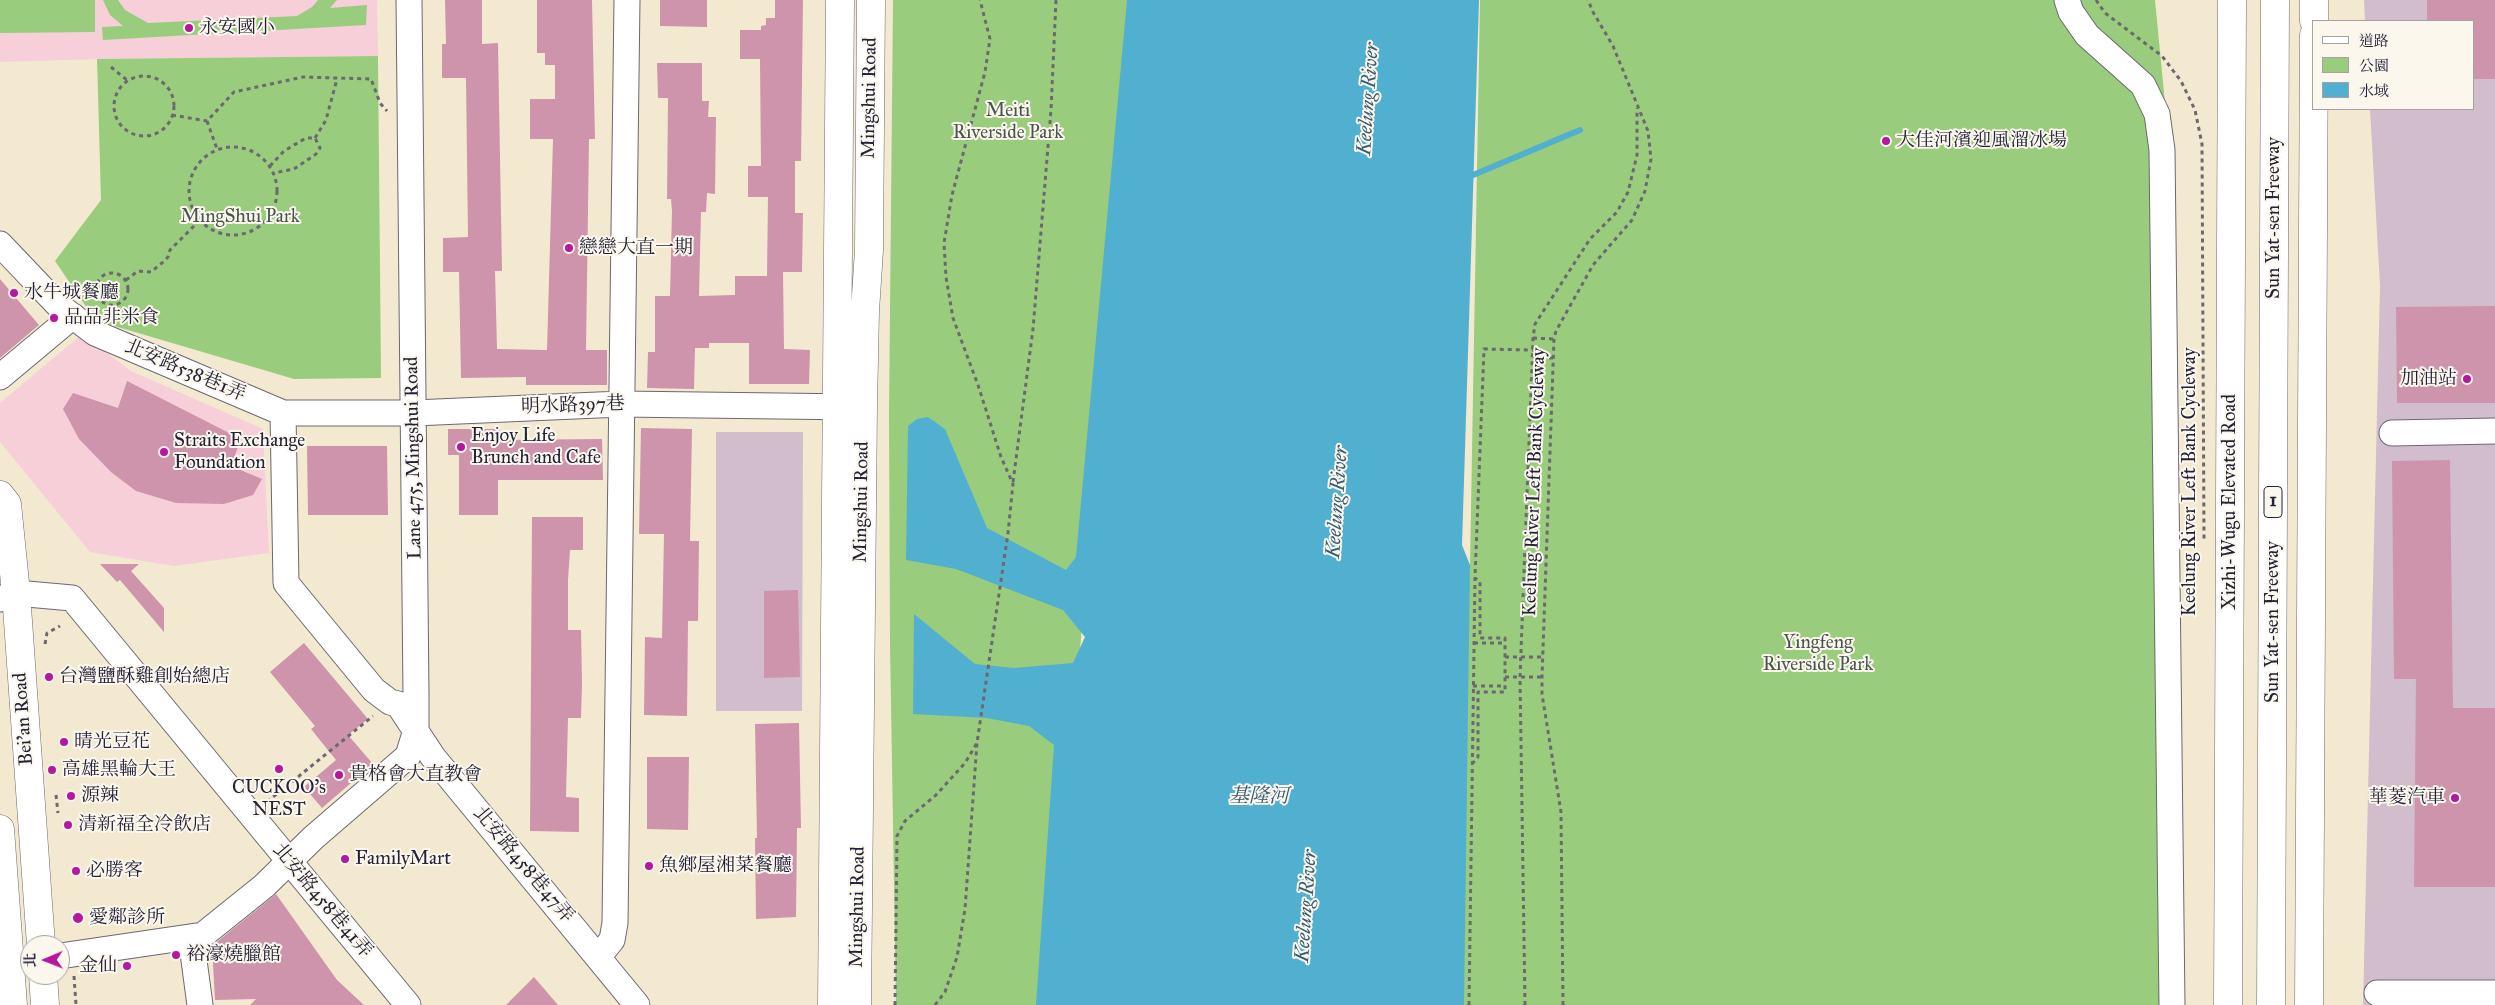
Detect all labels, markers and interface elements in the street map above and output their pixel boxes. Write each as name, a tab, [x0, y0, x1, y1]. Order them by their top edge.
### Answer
place label: 永安國小	[199, 17, 275, 39]
legend	[2312, 20, 2475, 110]
marker: 永安國小	[183, 22, 195, 34]
text: 道路	[2359, 32, 2389, 50]
street label: Mingshui Road	[858, 37, 882, 159]
water label: Keelung River	[1353, 42, 1385, 156]
text: 公園	[2359, 57, 2389, 75]
text: 水域	[2359, 82, 2389, 100]
park label: Meiti Riverside Park	[953, 100, 1063, 144]
place label: 大佳河濱迎風溜冰場	[1896, 130, 2067, 152]
marker: 大佳河濱迎風溜冰場	[1880, 135, 1892, 147]
street label: Sun Yat-sen Freeway	[2263, 137, 2285, 299]
park label: MingShui Park	[180, 206, 300, 228]
place label: 戀戀大直一期	[579, 237, 693, 259]
marker: 戀戀大直一期	[563, 242, 575, 254]
place label: 水牛城餐廳	[24, 282, 119, 304]
marker: 水牛城餐廳	[8, 287, 20, 299]
place label: 品品非米食	[64, 307, 159, 329]
marker: 品品非米食	[48, 312, 60, 324]
street label: 北安路538巷1弄	[121, 335, 249, 407]
street label: Keelung River Left Bank Cycleway	[1519, 347, 1551, 617]
street label: Keelung River Left Bank Cycleway	[2179, 348, 2201, 616]
street label: Lane 475, Mingshui Road	[401, 356, 427, 560]
place label: 加油站	[2400, 368, 2457, 390]
marker: 加油站	[2461, 373, 2473, 385]
street label: 明水路397巷	[521, 393, 625, 419]
street label: Xizhi-Wugu Elevated Road	[2219, 394, 2241, 610]
place label: Enjoy Life Brunch and Cafe	[471, 425, 601, 469]
place label: Straits Exchange Foundation	[174, 430, 305, 474]
marker: Enjoy Life Brunch and Cafe	[455, 441, 467, 453]
street label: Mingshui Road	[850, 441, 874, 563]
water label: Keelung River	[1322, 445, 1354, 559]
marker: Straits Exchange Foundation	[158, 446, 170, 458]
road number: 1	[2264, 487, 2282, 518]
street label: Sun Yat-sen Freeway	[2262, 541, 2284, 703]
park label: Yingfeng Riverside Park	[1763, 632, 1873, 676]
place label: 台灣鹽酥雞創始總店	[59, 666, 230, 688]
marker: 台灣鹽酥雞創始總店	[43, 671, 55, 683]
street label: Bei'an Road	[9, 672, 39, 766]
place label: 晴光豆花	[74, 731, 150, 753]
marker: 晴光豆花	[58, 736, 70, 748]
place label: 高雄黑輪大王	[62, 759, 176, 781]
marker: CUCKOO's NEST	[273, 763, 285, 775]
marker: 高雄黑輪大王	[46, 764, 58, 776]
place label: 貴格會大直教會	[349, 764, 482, 786]
marker: 貴格會大直教會	[333, 769, 345, 781]
place label: CUCKOO's NEST	[232, 777, 326, 821]
place label: 源辣	[81, 785, 119, 807]
water label: 基隆河	[1229, 785, 1289, 809]
place label: 華菱汽車	[2369, 787, 2445, 809]
marker: 源辣	[65, 790, 77, 802]
marker: 華菱汽車	[2449, 792, 2461, 804]
street label: 北安路458巷47弄	[468, 802, 578, 928]
place label: 清新福全冷飲店	[78, 814, 211, 836]
marker: 清新福全冷飲店	[62, 819, 74, 831]
street label: 北安路458巷41弄	[267, 839, 377, 963]
street label: Mingshui Road	[846, 846, 870, 968]
place label: FamilyMart	[355, 848, 451, 870]
water label: Keelung River	[1291, 849, 1323, 963]
marker: FamilyMart	[339, 853, 351, 865]
place label: 魚鄉屋湘菜餐廳	[659, 855, 792, 877]
place label: 必勝客	[86, 860, 143, 882]
marker: 魚鄉屋湘菜餐廳	[643, 860, 655, 872]
marker: 必勝客	[70, 865, 82, 877]
place label: 愛鄰診所	[89, 907, 165, 929]
marker: 愛鄰診所	[71, 911, 85, 925]
north arrow	[20, 935, 70, 985]
place label: 裕濠燒臘館	[186, 944, 281, 966]
marker: 裕濠燒臘館	[170, 949, 182, 961]
text: 北	[22, 953, 39, 967]
place label: 金仙	[79, 955, 117, 977]
marker: 金仙	[121, 960, 133, 972]

